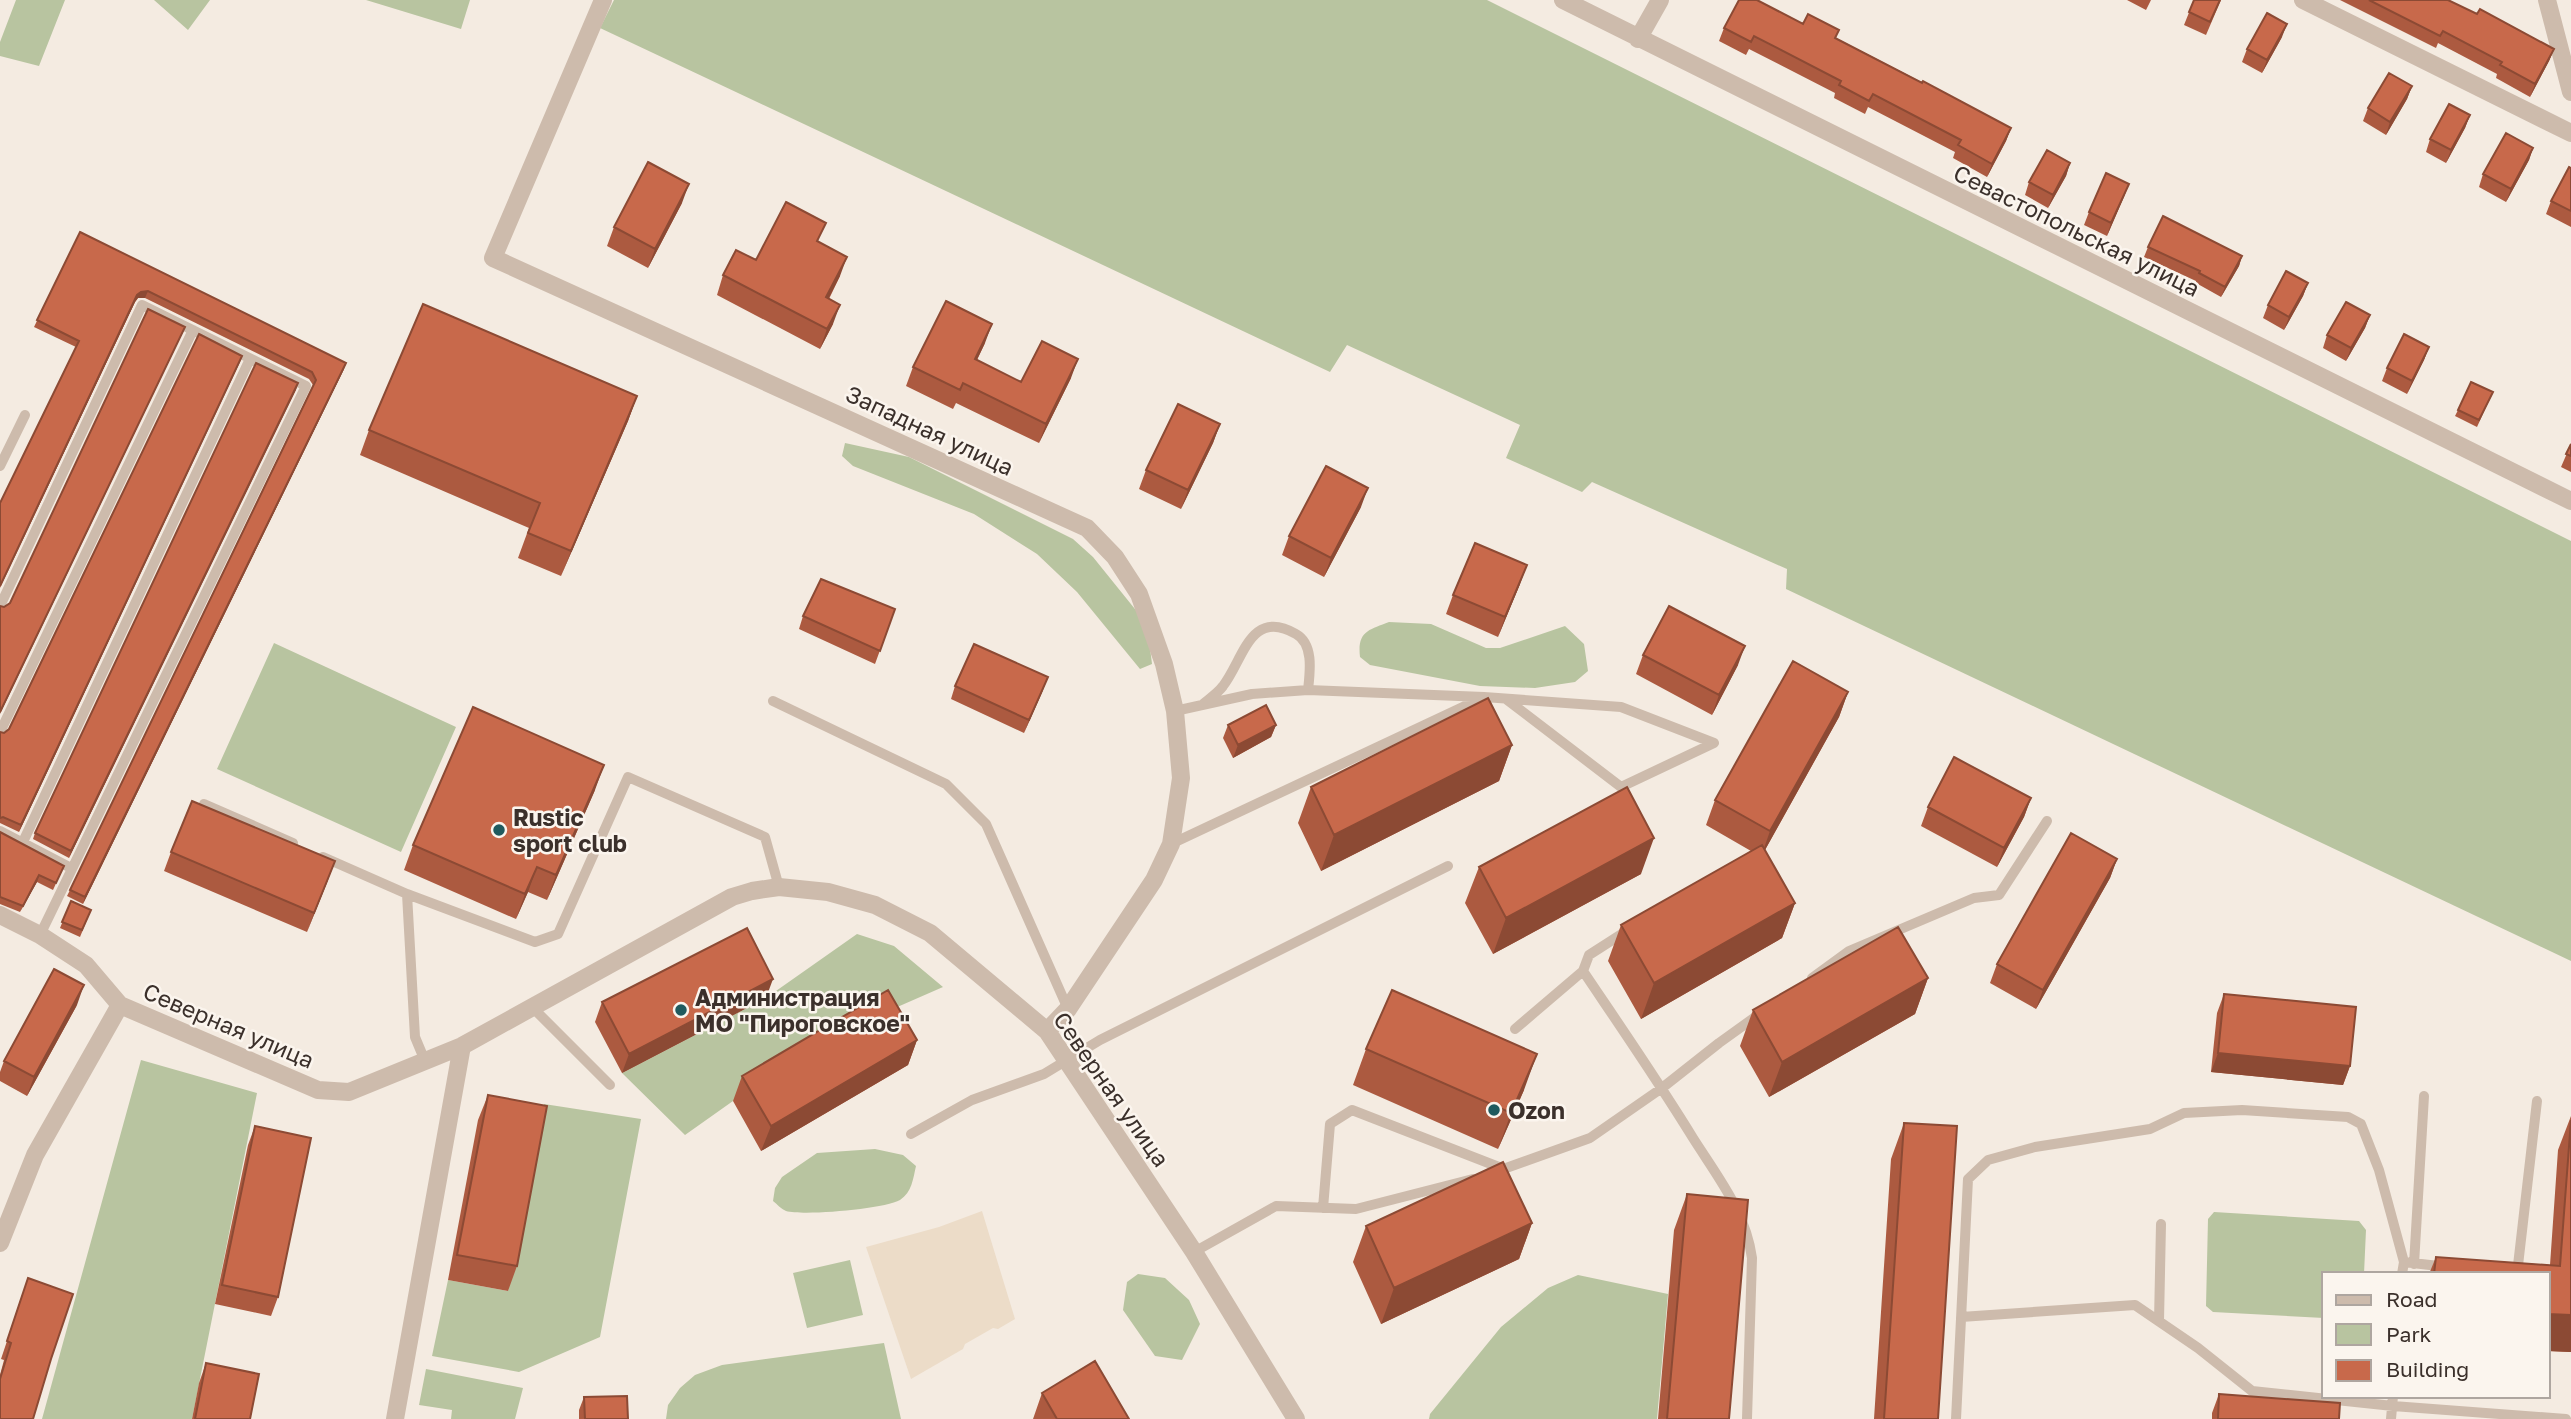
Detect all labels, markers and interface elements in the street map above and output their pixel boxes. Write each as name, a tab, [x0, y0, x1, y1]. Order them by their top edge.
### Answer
street label: Севастопольская улица	[1949, 158, 2205, 302]
street label: Западная улица	[842, 379, 1018, 481]
place label: Rustic sport club	[513, 803, 627, 857]
marker: Rustic sport club	[491, 822, 507, 838]
street label: Северная улица	[139, 976, 319, 1074]
place label: Администрация МО "Пироговское"	[695, 983, 910, 1037]
marker: Администрация МО "Пироговское"	[673, 1002, 689, 1018]
street label: Северная улица	[1048, 1006, 1176, 1172]
place label: Ozon	[1508, 1096, 1565, 1124]
marker: Ozon	[1486, 1102, 1502, 1118]
legend	[2322, 1272, 2550, 1398]
text: Road	[2386, 1286, 2437, 1312]
text: Park	[2386, 1321, 2432, 1347]
text: Building	[2386, 1356, 2469, 1382]

